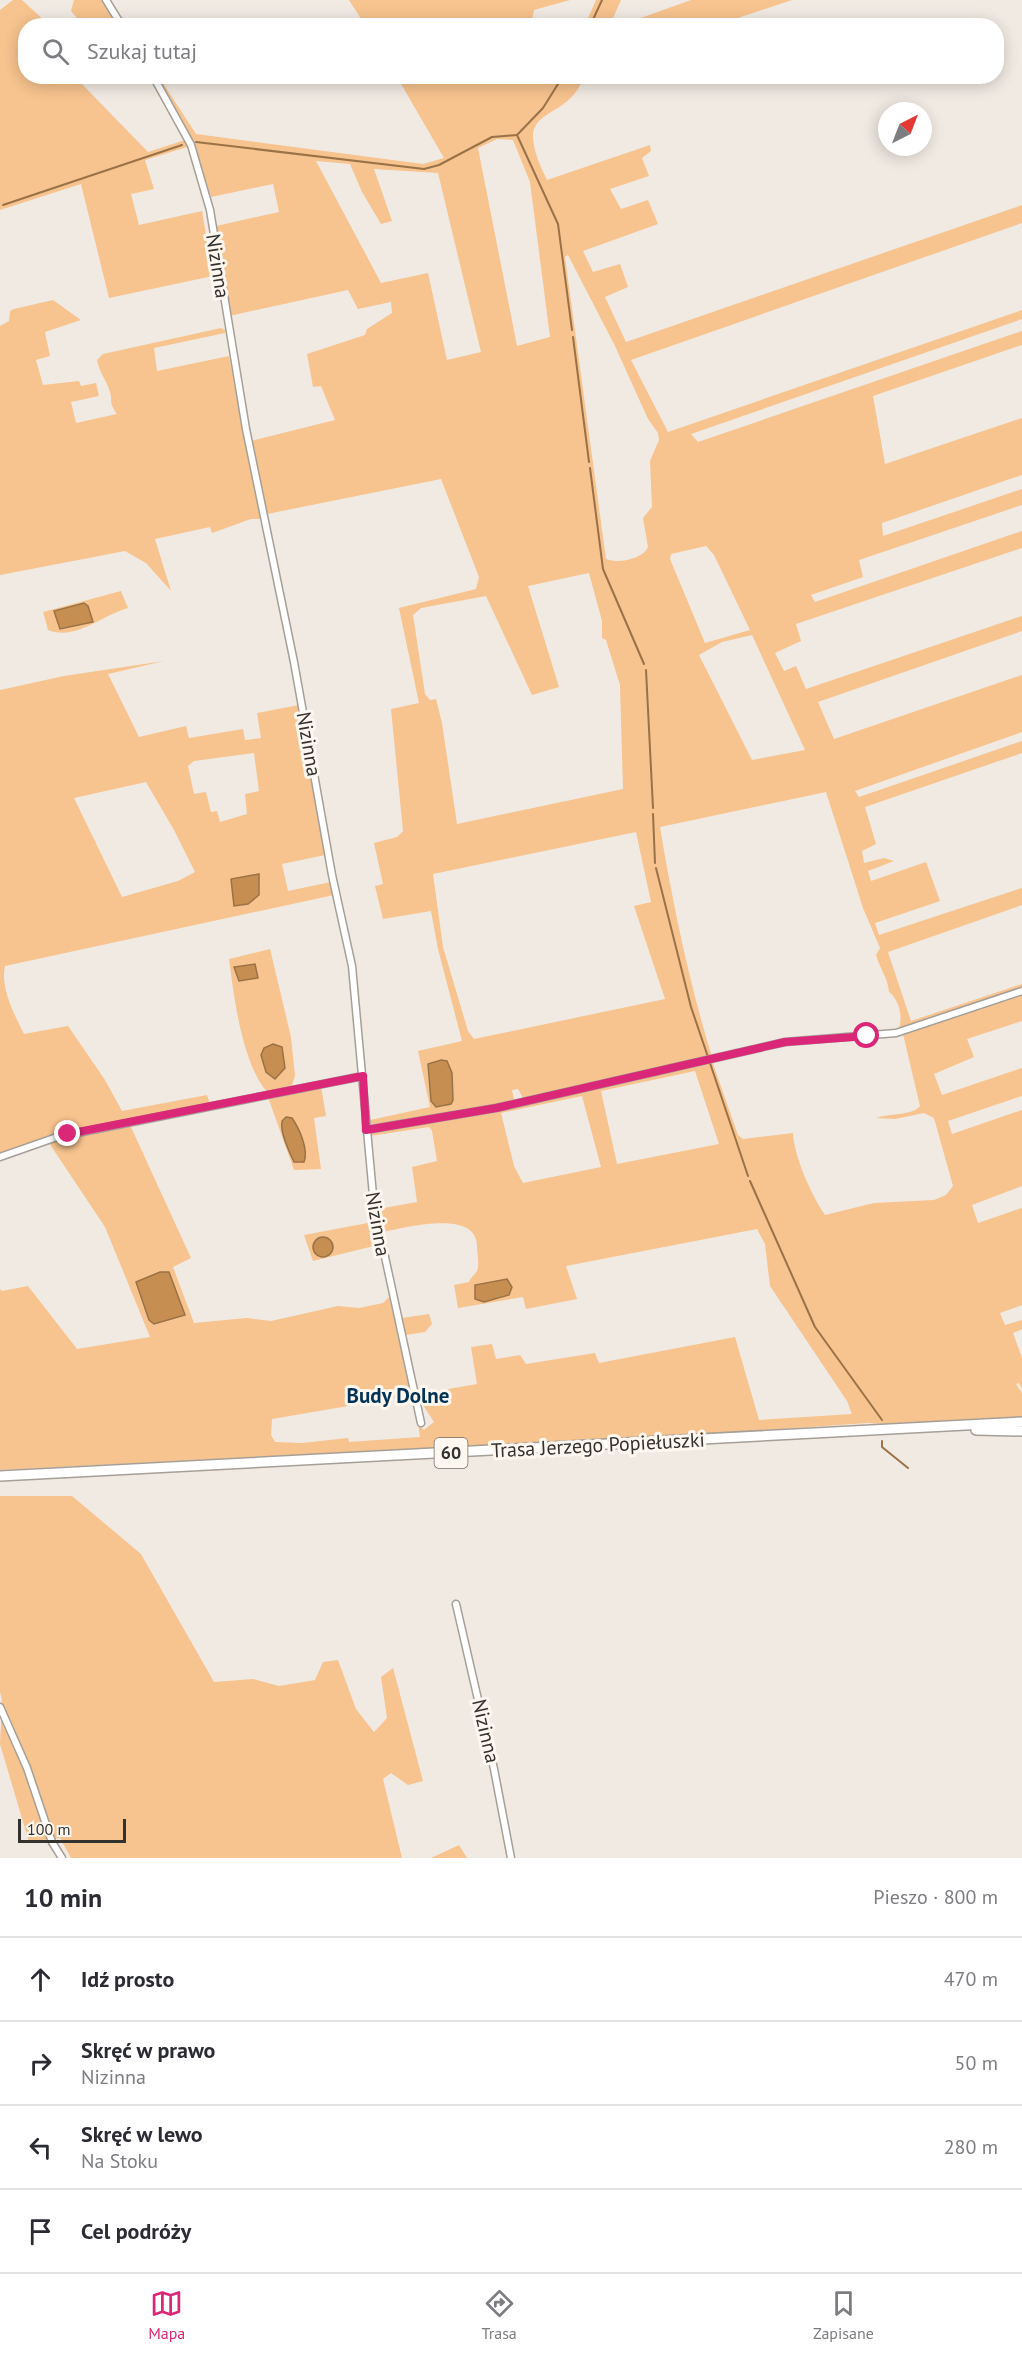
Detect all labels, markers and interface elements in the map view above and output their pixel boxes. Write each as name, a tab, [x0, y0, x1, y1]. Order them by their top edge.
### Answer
search box	[18, 18, 1004, 84]
icon: search	[39, 35, 72, 68]
text: Szukaj tutaj	[87, 37, 197, 65]
north arrow	[878, 102, 932, 156]
street label: Nizinna	[200, 232, 236, 300]
street label: Nizinna	[291, 710, 327, 778]
route start	[853, 1022, 879, 1048]
route end	[54, 1120, 80, 1146]
street label: Nizinna	[360, 1190, 396, 1258]
district label: Budy Dolne	[347, 1382, 449, 1409]
street label: Trasa Jerzego Popiełuszki	[490, 1426, 706, 1464]
road number: 60	[434, 1438, 468, 1468]
street label: Nizinna	[466, 1696, 506, 1766]
scale bar	[18, 1816, 126, 1844]
text: 100 m	[27, 1819, 70, 1839]
text: 10 min	[24, 1881, 102, 1914]
text: Pieszo · 800 m	[873, 1884, 998, 1910]
icon: ahead	[24, 1963, 57, 1996]
text: Idź prosto	[81, 1965, 174, 1993]
text: 470 m	[944, 1966, 998, 1992]
text: Skręć w prawo	[81, 2036, 215, 2064]
icon: right	[24, 2047, 57, 2080]
text: 50 m	[955, 2050, 998, 2076]
text: Nizinna	[81, 2064, 146, 2090]
text: Skręć w lewo	[81, 2120, 202, 2148]
icon: left	[24, 2131, 57, 2164]
text: 280 m	[944, 2134, 998, 2160]
text: Na Stoku	[81, 2148, 158, 2174]
icon: arrive	[24, 2215, 57, 2248]
text: Cel podróży	[81, 2217, 191, 2245]
tab: Mapa	[148, 2287, 185, 2343]
tab: Trasa	[482, 2287, 517, 2343]
tab: Zapisane	[813, 2287, 874, 2343]

